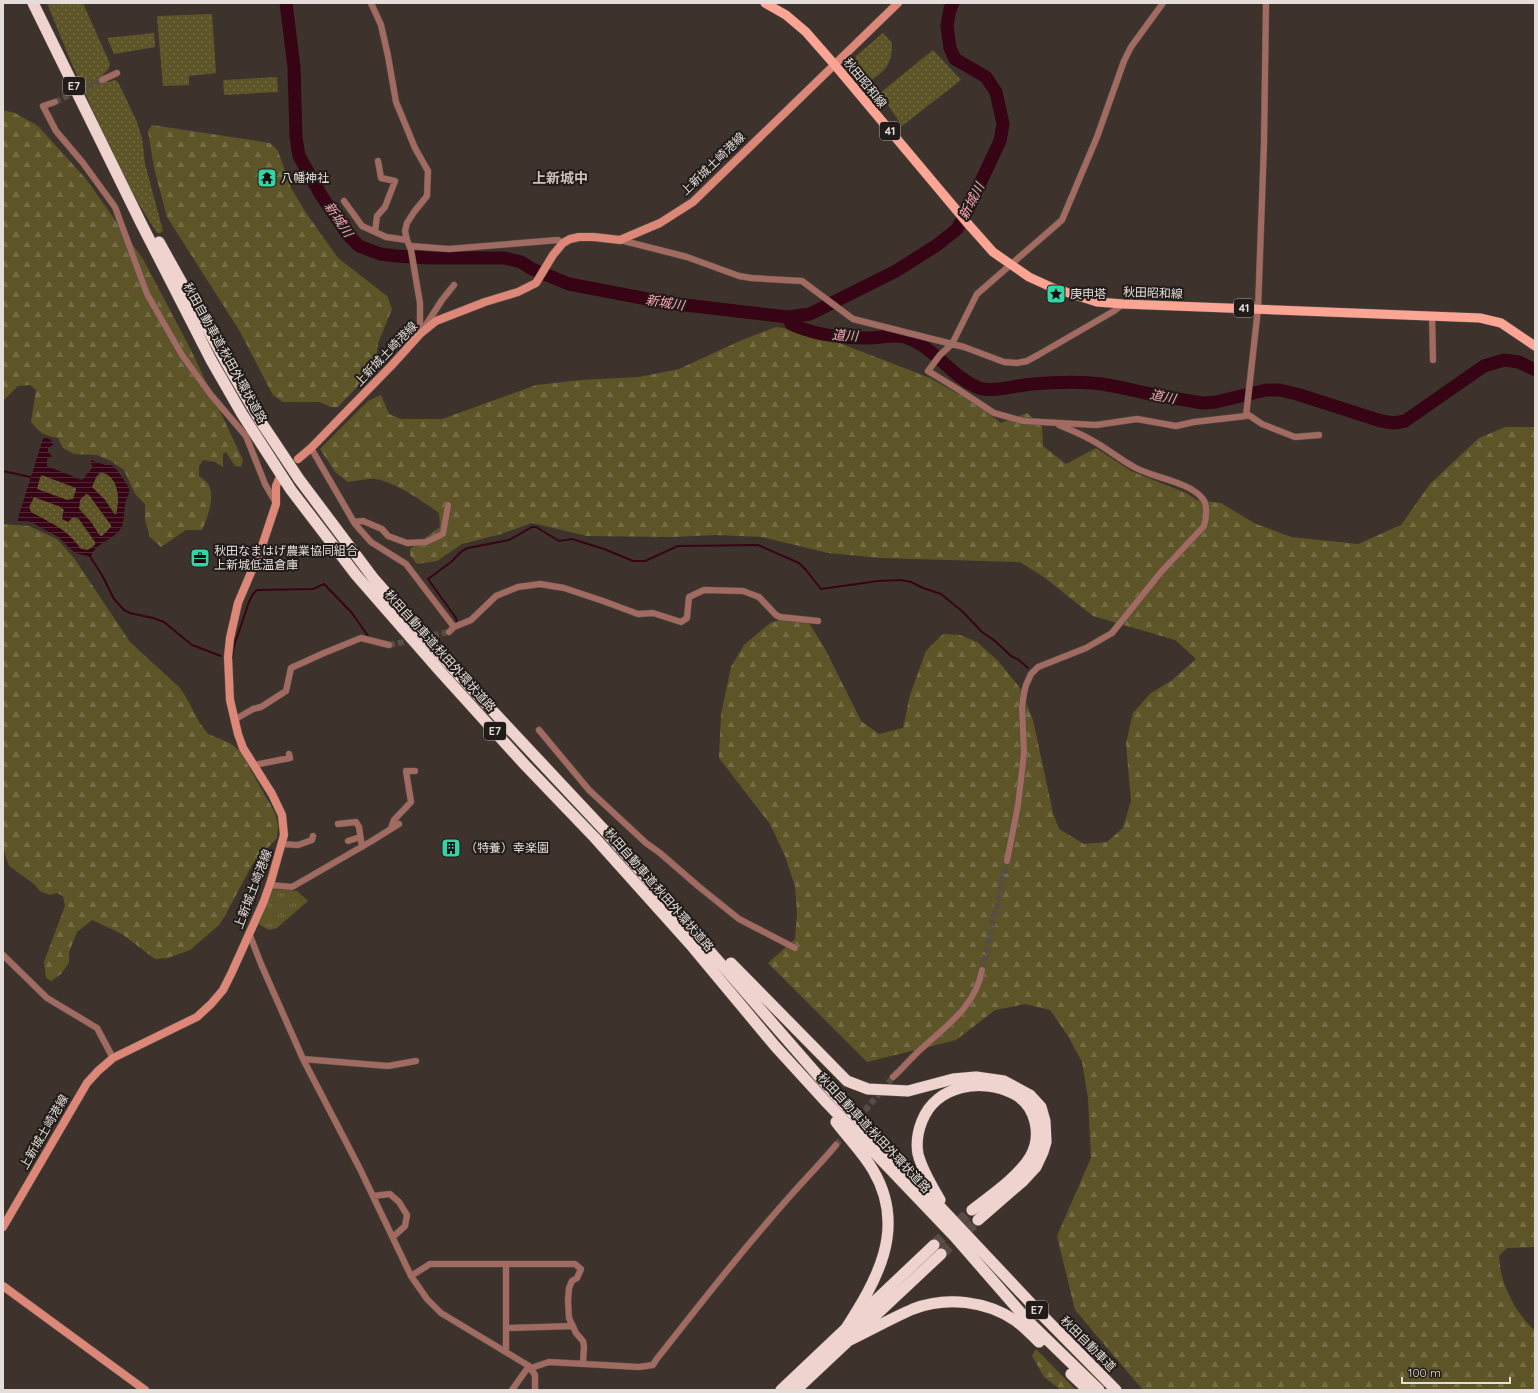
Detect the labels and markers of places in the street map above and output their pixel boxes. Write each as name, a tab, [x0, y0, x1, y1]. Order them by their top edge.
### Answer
temple icon: 八幡神社	[256, 167, 278, 189]
place label: 八幡神社	[281, 170, 329, 185]
place icon: 庚申塔	[1045, 283, 1067, 305]
place label: 庚申塔	[1070, 286, 1106, 301]
place label: 秋田なまはげ農業協同組合 上新城低温倉庫	[214, 543, 358, 572]
office icon: 秋田なまはげ農業協同組合 上新城低温倉庫	[189, 547, 211, 569]
building icon: （特養）幸楽園	[440, 837, 462, 859]
place label: （特養）幸楽園	[465, 840, 549, 855]

